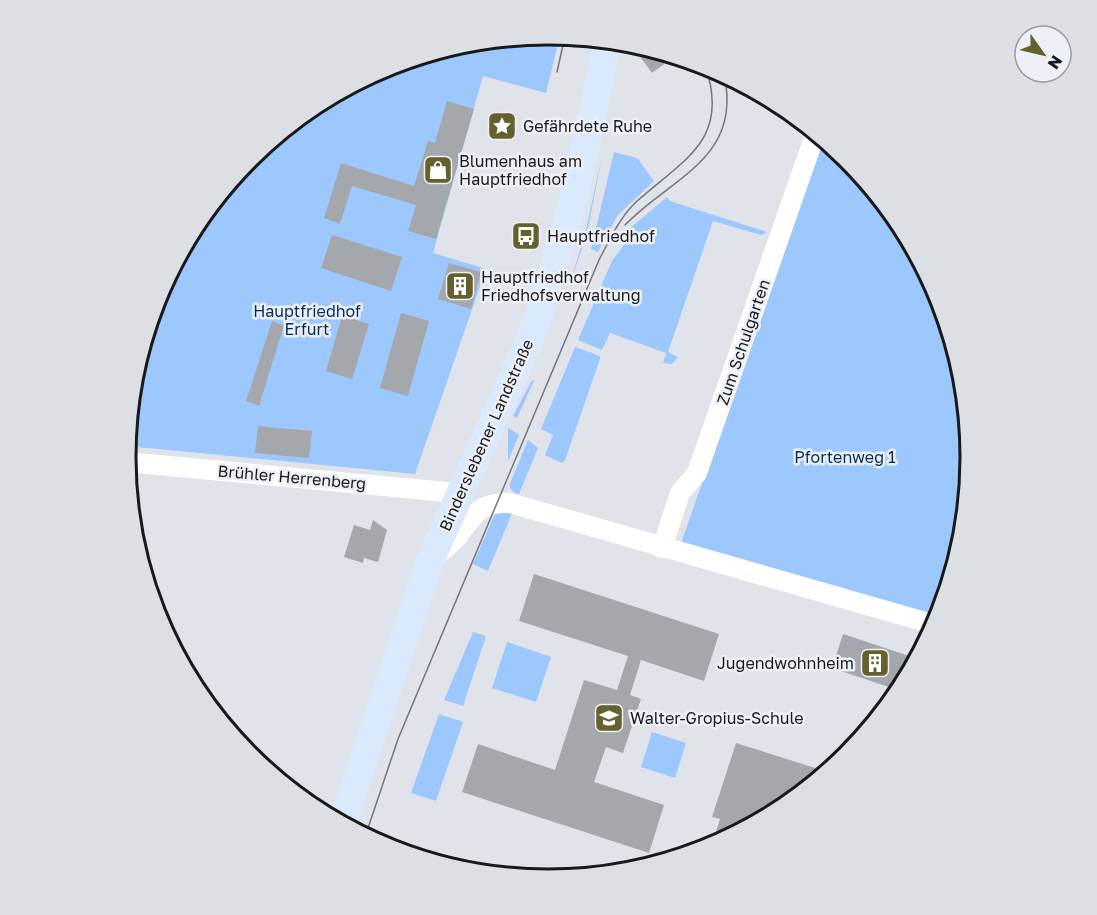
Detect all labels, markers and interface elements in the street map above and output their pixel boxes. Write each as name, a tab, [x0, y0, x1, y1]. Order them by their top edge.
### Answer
north arrow	[1013, 24, 1073, 84]
text: N	[1044, 52, 1067, 73]
place icon: Gefährdete Ruhe	[486, 110, 518, 142]
place label: Gefährdete Ruhe	[523, 116, 652, 136]
place label: Blumenhaus am Hauptfriedhof	[459, 151, 582, 189]
shop icon: Blumenhaus am Hauptfriedhof	[422, 154, 454, 186]
bus stop icon: Hauptfriedhof	[510, 220, 542, 252]
place label: Hauptfriedhof	[547, 226, 655, 246]
place label: Hauptfriedhof Friedhofsverwaltung	[481, 267, 641, 305]
building icon: Hauptfriedhof Friedhofsverwaltung	[444, 270, 476, 302]
street label: Zum Schulgarten	[712, 277, 774, 407]
park label: Hauptfriedhof Erfurt	[253, 301, 361, 339]
street label: Binderslebener Landstraße	[435, 336, 537, 534]
park label: Pfortenweg 1	[794, 447, 896, 467]
street label: Brühler Herrenberg	[217, 461, 367, 493]
building icon: Jugendwohnheim	[859, 647, 891, 679]
place label: Jugendwohnheim	[717, 653, 854, 673]
school or university icon: Walter-Gropius-Schule	[593, 702, 625, 734]
place label: Walter-Gropius-Schule	[630, 708, 804, 728]

